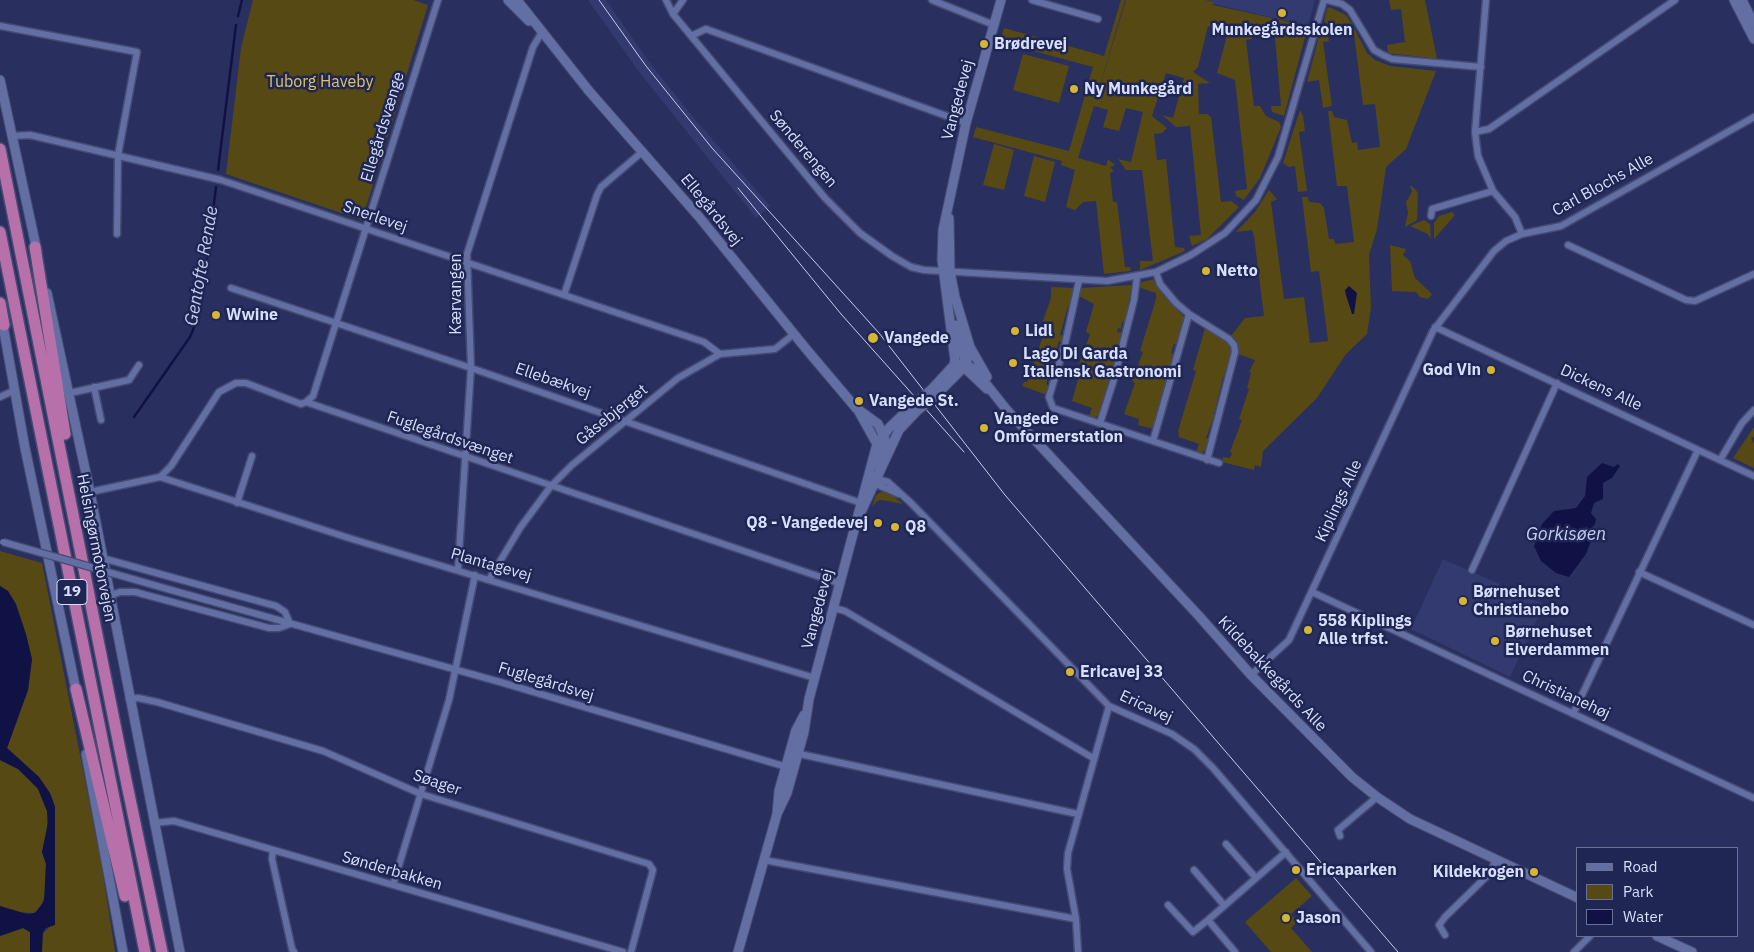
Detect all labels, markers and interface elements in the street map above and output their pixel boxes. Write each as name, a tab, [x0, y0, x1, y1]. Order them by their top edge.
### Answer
marker: Munkegårdsskolen	[1276, 7, 1288, 19]
place label: Munkegårdsskolen	[1211, 20, 1353, 40]
place label: Brødrevej	[994, 34, 1067, 54]
marker: Brødrevej	[978, 38, 990, 50]
street label: Vangedevej	[938, 58, 978, 142]
street label: Ellegårdsvænge	[357, 70, 409, 184]
park label: Tuborg Haveby	[267, 72, 373, 92]
place label: Ny Munkegård	[1084, 79, 1192, 99]
marker: Ny Munkegård	[1068, 83, 1080, 95]
street label: Sønderengen	[765, 106, 841, 192]
street label: Carl Blochs Alle	[1549, 149, 1657, 221]
street label: Ellegårdsvej	[676, 170, 746, 250]
street label: Snerlevej	[340, 197, 410, 237]
water label: Gentofte Rende	[181, 204, 223, 328]
street label: Kærvangen	[446, 253, 466, 335]
place label: Netto	[1216, 261, 1258, 281]
marker: Netto	[1200, 265, 1212, 277]
place label: Wwine	[226, 305, 278, 325]
marker: Wwine	[210, 309, 222, 321]
place label: Lidl	[1025, 321, 1053, 341]
marker: Lidl	[1009, 325, 1021, 337]
place label: Vangede	[884, 328, 949, 348]
marker: Vangede	[866, 331, 880, 345]
place label: Lago Di Garda Italiensk Gastronomi	[1023, 344, 1182, 382]
marker: Lago Di Garda Italiensk Gastronomi	[1007, 357, 1019, 369]
street label: Ellebækvej	[513, 359, 593, 403]
place label: God Vin	[1422, 360, 1481, 380]
street label: Dickens Alle	[1557, 361, 1645, 415]
marker: God Vin	[1485, 364, 1497, 376]
street label: Gåsebjerget	[572, 380, 652, 450]
place label: Vangede St.	[869, 391, 959, 411]
marker: Vangede St.	[853, 395, 865, 407]
street label: Fuglegårdsvænget	[384, 407, 516, 469]
place label: Vangede Omformerstation	[994, 409, 1123, 447]
marker: Vangede Omformerstation	[978, 422, 990, 434]
street label: Kiplings Alle	[1312, 457, 1366, 545]
street label: Helsingørmotorvejen	[72, 472, 120, 624]
place label: Q8 - Vangedevej	[746, 513, 868, 533]
marker: Q8 - Vangedevej	[872, 517, 884, 529]
place label: Q8	[905, 517, 926, 537]
marker: Q8	[889, 521, 901, 533]
water label: Gorkisøen	[1526, 524, 1606, 546]
street label: Plantagevej	[448, 544, 534, 586]
street label: Vangedevej	[798, 567, 838, 651]
road number: 19	[57, 580, 87, 604]
place label: Børnehuset Christianebo	[1473, 582, 1569, 620]
marker: Børnehuset Christianebo	[1457, 595, 1469, 607]
place label: 558 Kiplings Alle trfst.	[1318, 611, 1412, 649]
street label: Kildebakkegårds Alle	[1213, 612, 1331, 736]
place label: Børnehuset Elverdammen	[1505, 622, 1609, 660]
marker: 558 Kiplings Alle trfst.	[1302, 624, 1314, 636]
marker: Børnehuset Elverdammen	[1489, 635, 1501, 647]
street label: Fuglegårdsvej	[496, 658, 596, 706]
place label: Ericavej 33	[1080, 662, 1163, 682]
marker: Ericavej 33	[1064, 666, 1076, 678]
street label: Christianehøj	[1519, 666, 1613, 724]
street label: Ericavej	[1116, 686, 1176, 728]
street label: Søager	[410, 766, 464, 800]
street label: Sønderbakken	[340, 847, 444, 895]
legend	[1576, 847, 1739, 937]
text: Road	[1623, 857, 1658, 876]
place label: Ericaparken	[1306, 860, 1397, 880]
place label: Kildekrogen	[1433, 862, 1524, 882]
marker: Ericaparken	[1290, 864, 1302, 876]
marker: Kildekrogen	[1528, 866, 1540, 878]
text: Park	[1623, 882, 1653, 901]
text: Water	[1623, 907, 1663, 926]
place label: Jason	[1296, 908, 1341, 928]
marker: Jason	[1280, 912, 1292, 924]

